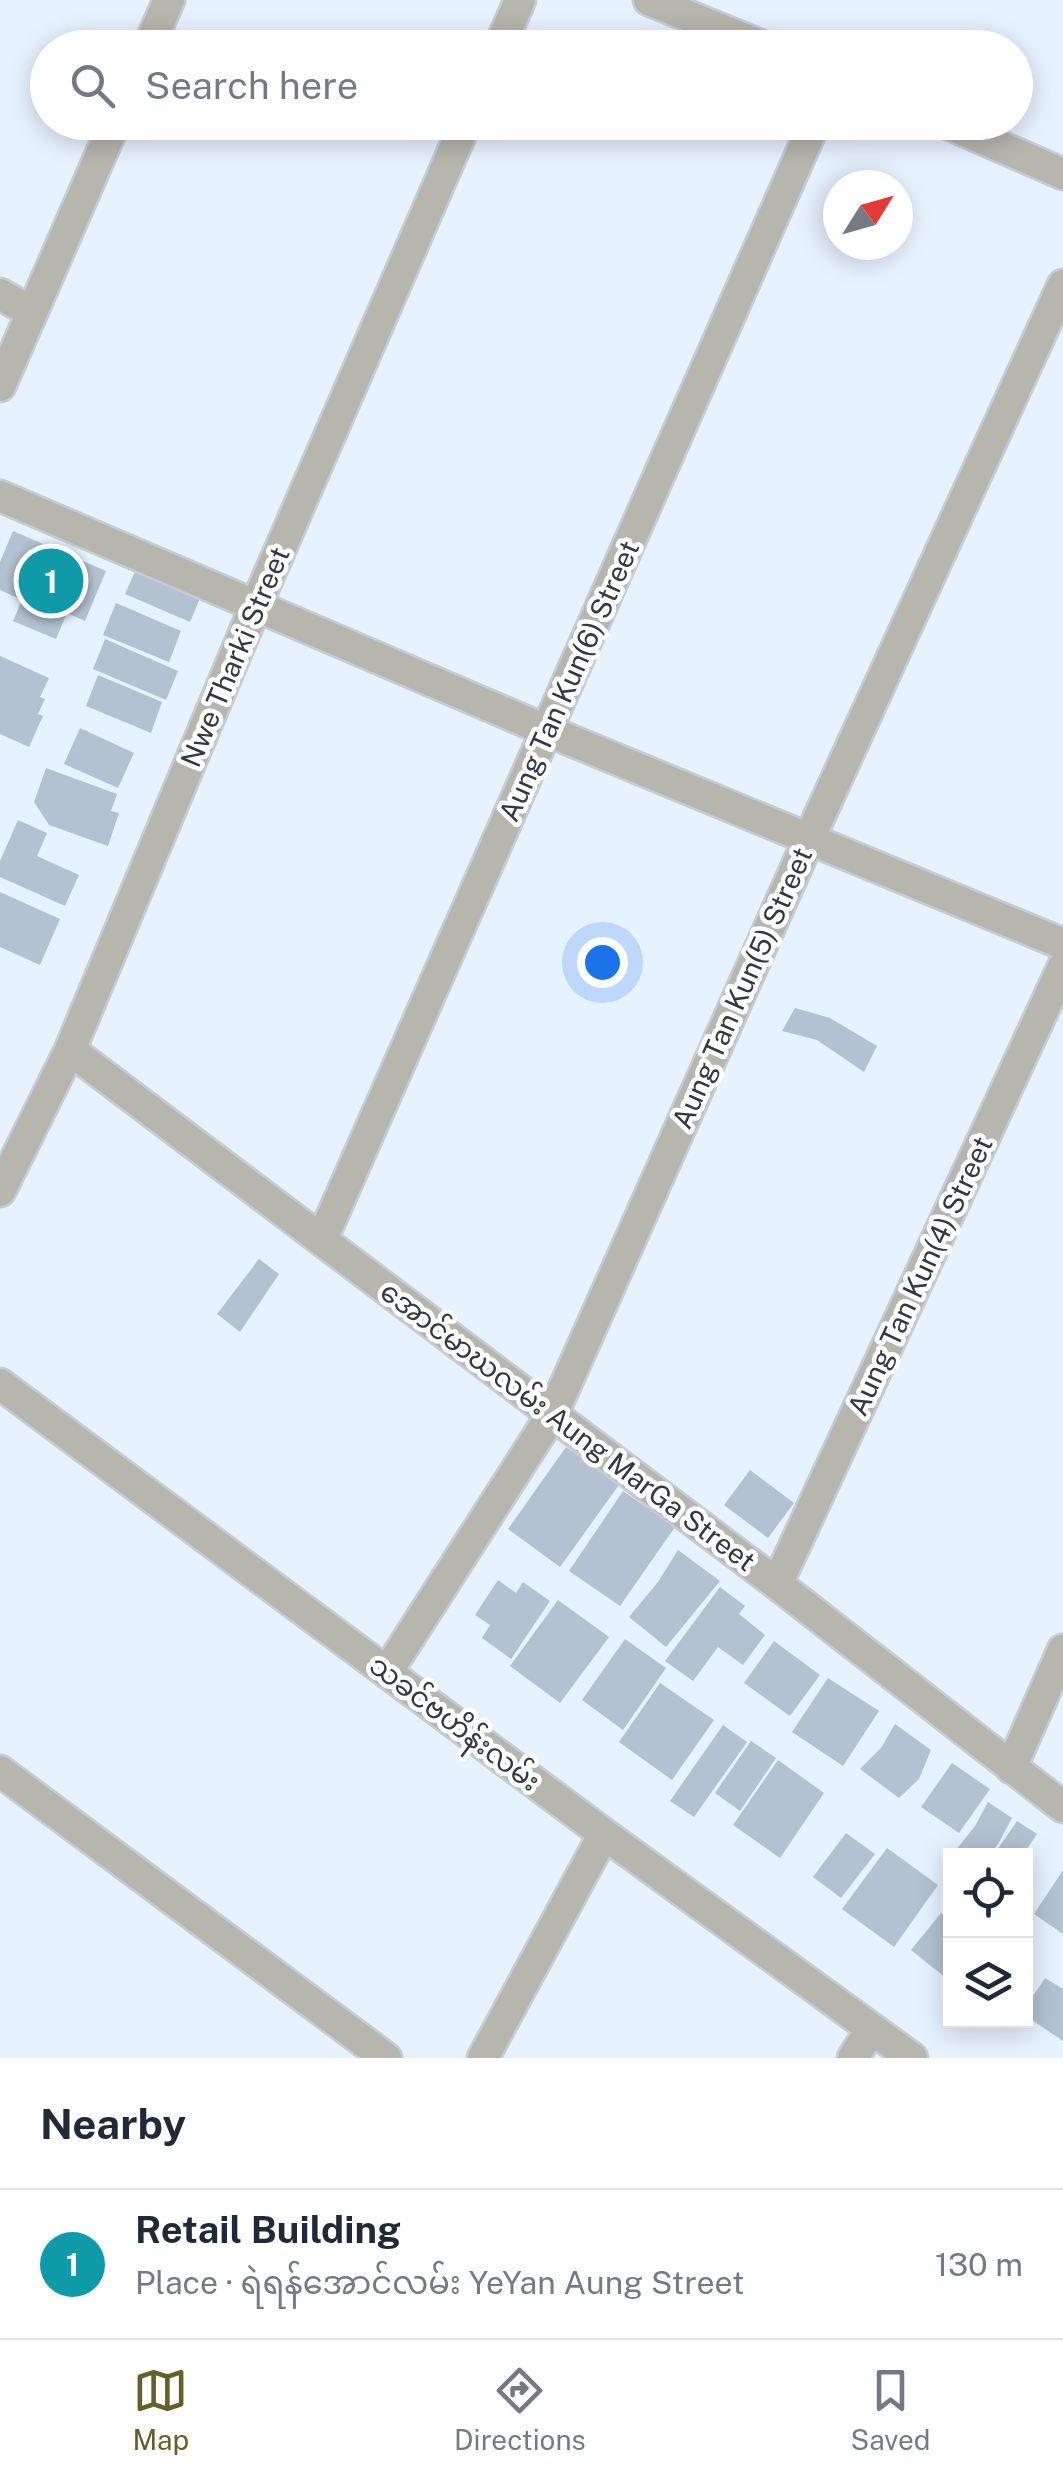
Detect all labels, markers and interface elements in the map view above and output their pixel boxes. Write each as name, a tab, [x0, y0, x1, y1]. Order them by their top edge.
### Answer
search box	[30, 30, 1033, 140]
icon: search	[65, 58, 120, 113]
text: Search here	[145, 63, 358, 108]
north arrow	[823, 170, 913, 260]
street label: Aung Tan Kun(6) Street	[492, 535, 645, 826]
street label: Nwe Tharki Street	[173, 542, 296, 772]
pin: 1	[18, 544, 84, 618]
street label: Aung Tan Kun(5) Street	[665, 842, 819, 1134]
your location	[577, 937, 628, 988]
street label: Aung Tan Kun(4) Street	[840, 1131, 999, 1421]
street label: အောင်မာဃလမ်း Aung MarGa Street	[374, 1273, 763, 1577]
street label: သခင်ဗဟိန်းလမ်း	[359, 1647, 548, 1803]
map controls	[943, 1848, 1033, 2028]
button: locate	[943, 1848, 1033, 1938]
button: layers	[943, 1938, 1033, 2028]
text: Nearby	[40, 2099, 186, 2148]
text: Retail Building	[135, 2207, 401, 2252]
text: 1	[66, 2246, 79, 2283]
text: 130 m	[935, 2246, 1023, 2283]
text: Place · ရဲရန်အောင်လမ်း YeYan Aung Street	[135, 2264, 744, 2301]
tab: Map	[132, 2363, 189, 2456]
tab: Directions	[454, 2363, 586, 2456]
tab: Saved	[850, 2363, 931, 2456]

